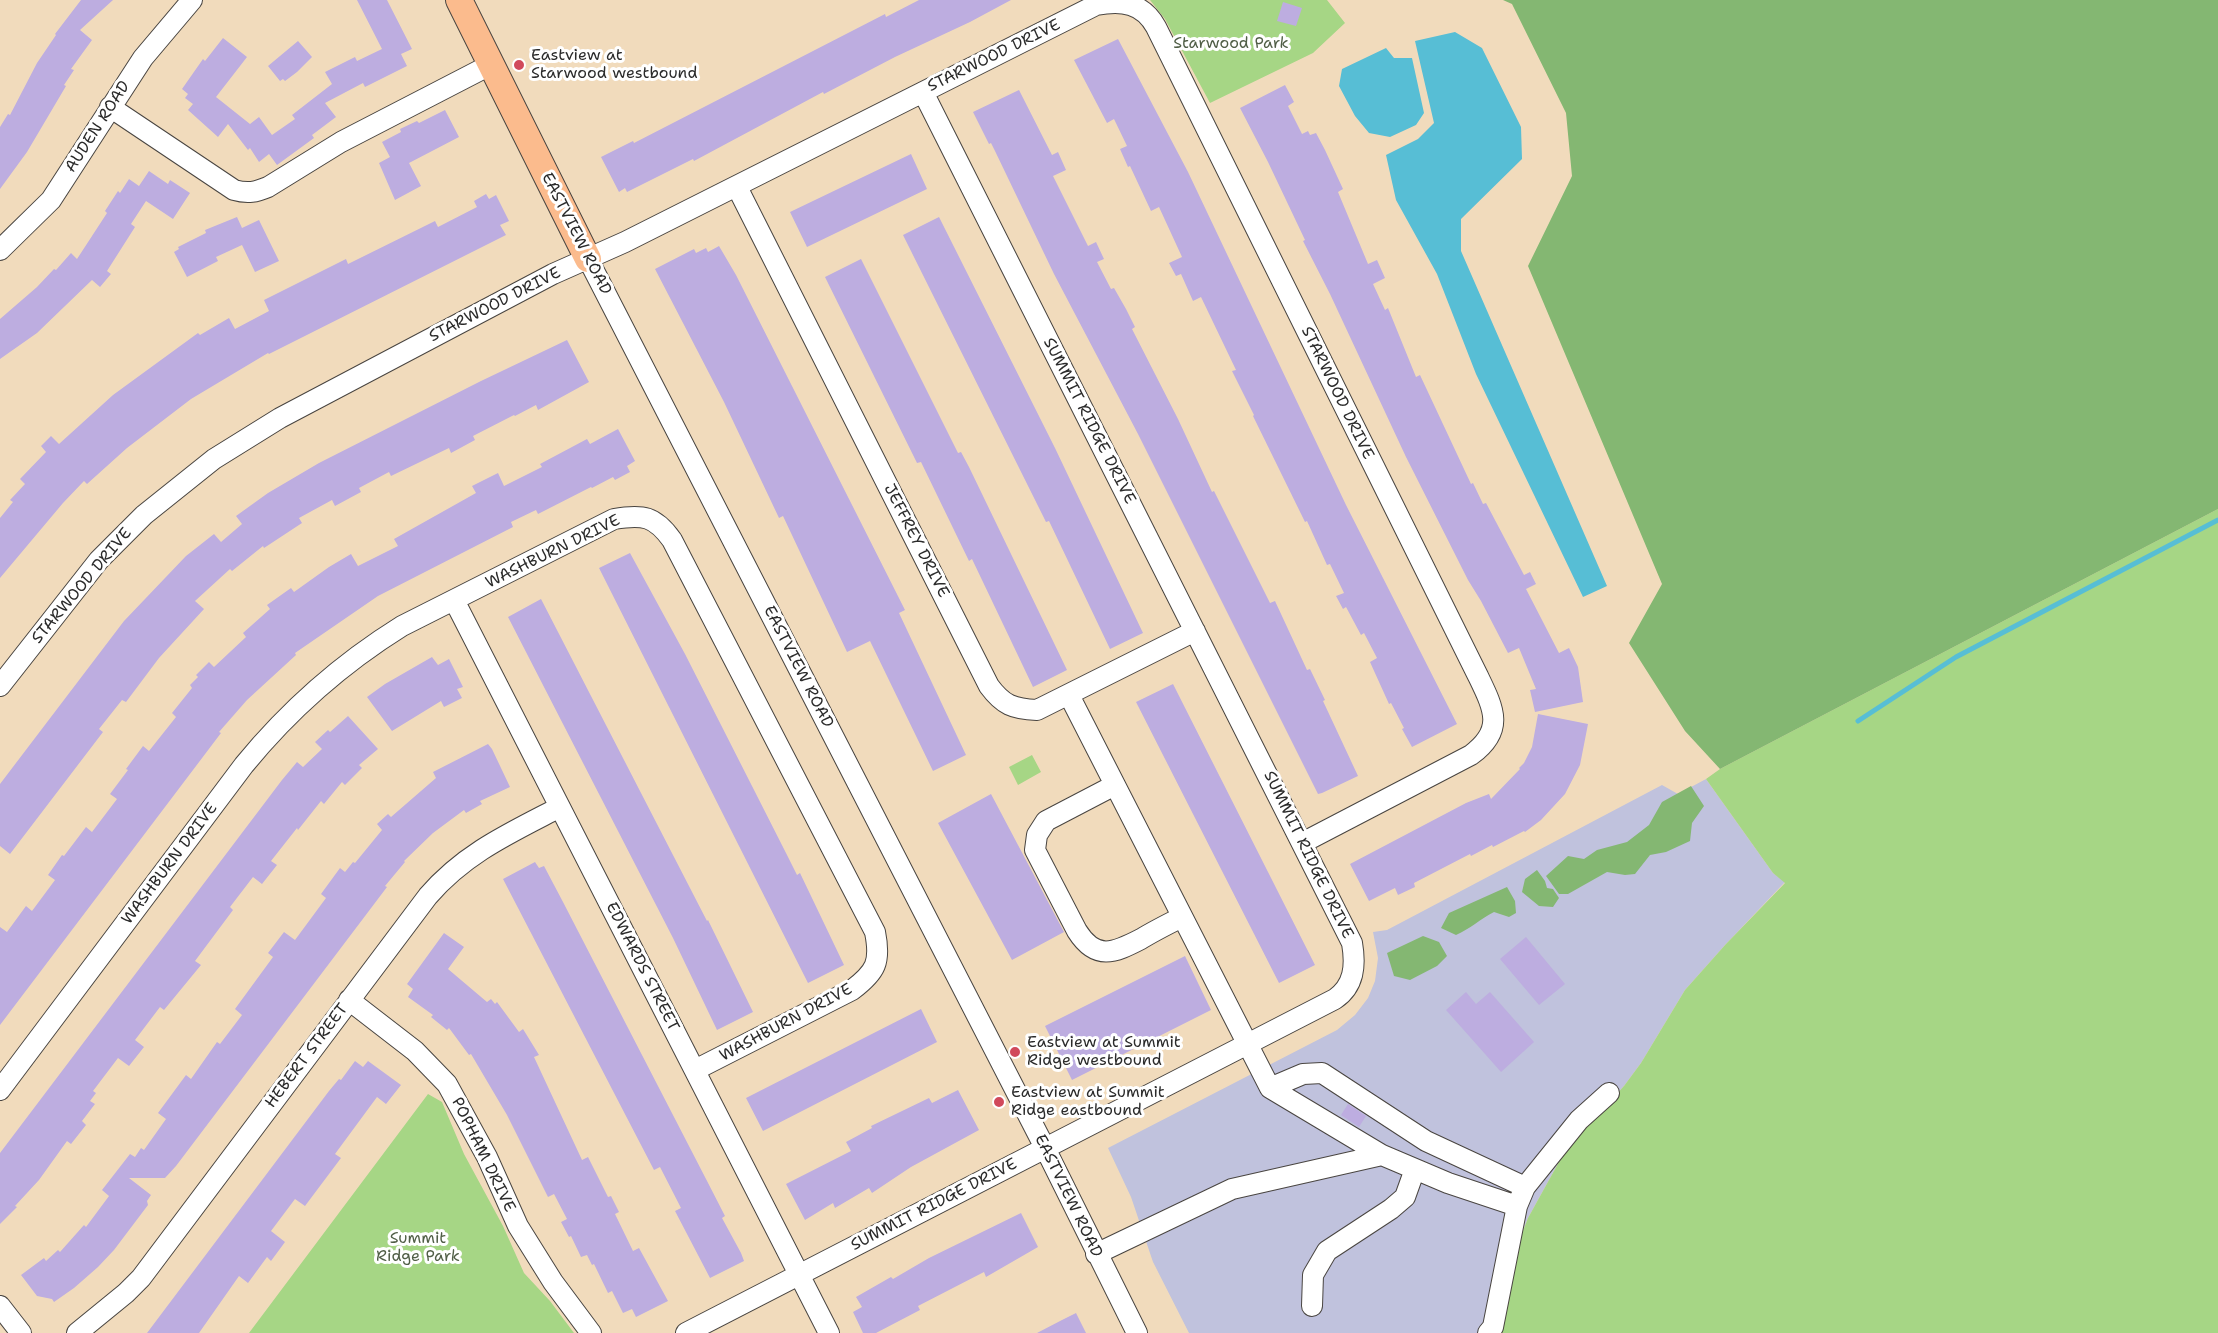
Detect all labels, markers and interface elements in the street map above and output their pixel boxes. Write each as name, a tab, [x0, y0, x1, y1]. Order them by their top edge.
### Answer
street label: STARWOOD DRIVE	[924, 16, 1064, 96]
park label: Starwood Park	[1173, 34, 1289, 54]
place label: Eastview at Starwood westbound	[531, 46, 698, 84]
marker: Eastview at Starwood westbound	[512, 58, 526, 72]
street label: AUDEN ROAD	[61, 78, 135, 176]
street label: EASTVIEW ROAD	[537, 170, 615, 298]
street label: STARWOOD DRIVE	[426, 263, 564, 347]
street label: STARWOOD DRIVE	[1297, 323, 1377, 463]
street label: SUMMIT RIDGE DRIVE	[1039, 335, 1139, 507]
street label: JEFFREY DRIVE	[879, 481, 953, 601]
street label: WASHBURN DRIVE	[483, 511, 623, 593]
street label: STARWOOD DRIVE	[28, 524, 136, 648]
street label: EASTVIEW ROAD	[759, 603, 837, 731]
street label: SUMMIT RIDGE DRIVE	[1259, 768, 1357, 942]
street label: WASHBURN DRIVE	[118, 799, 222, 929]
street label: EDWARDS STREET	[601, 899, 683, 1035]
street label: WASHBURN DRIVE	[716, 980, 856, 1066]
street label: HEBERT STREET	[261, 1000, 353, 1112]
place label: Eastview at Summit Ridge westbound	[1027, 1033, 1181, 1071]
marker: Eastview at Summit Ridge westbound	[1008, 1045, 1022, 1059]
place label: Eastview at Summit Ridge eastbound	[1011, 1083, 1165, 1121]
street label: POPHAM DRIVE	[447, 1095, 519, 1215]
marker: Eastview at Summit Ridge eastbound	[992, 1095, 1006, 1109]
street label: EASTVIEW ROAD	[1030, 1131, 1106, 1261]
street label: SUMMIT RIDGE DRIVE	[848, 1155, 1020, 1255]
park label: Summit Ridge Park	[376, 1229, 460, 1267]

